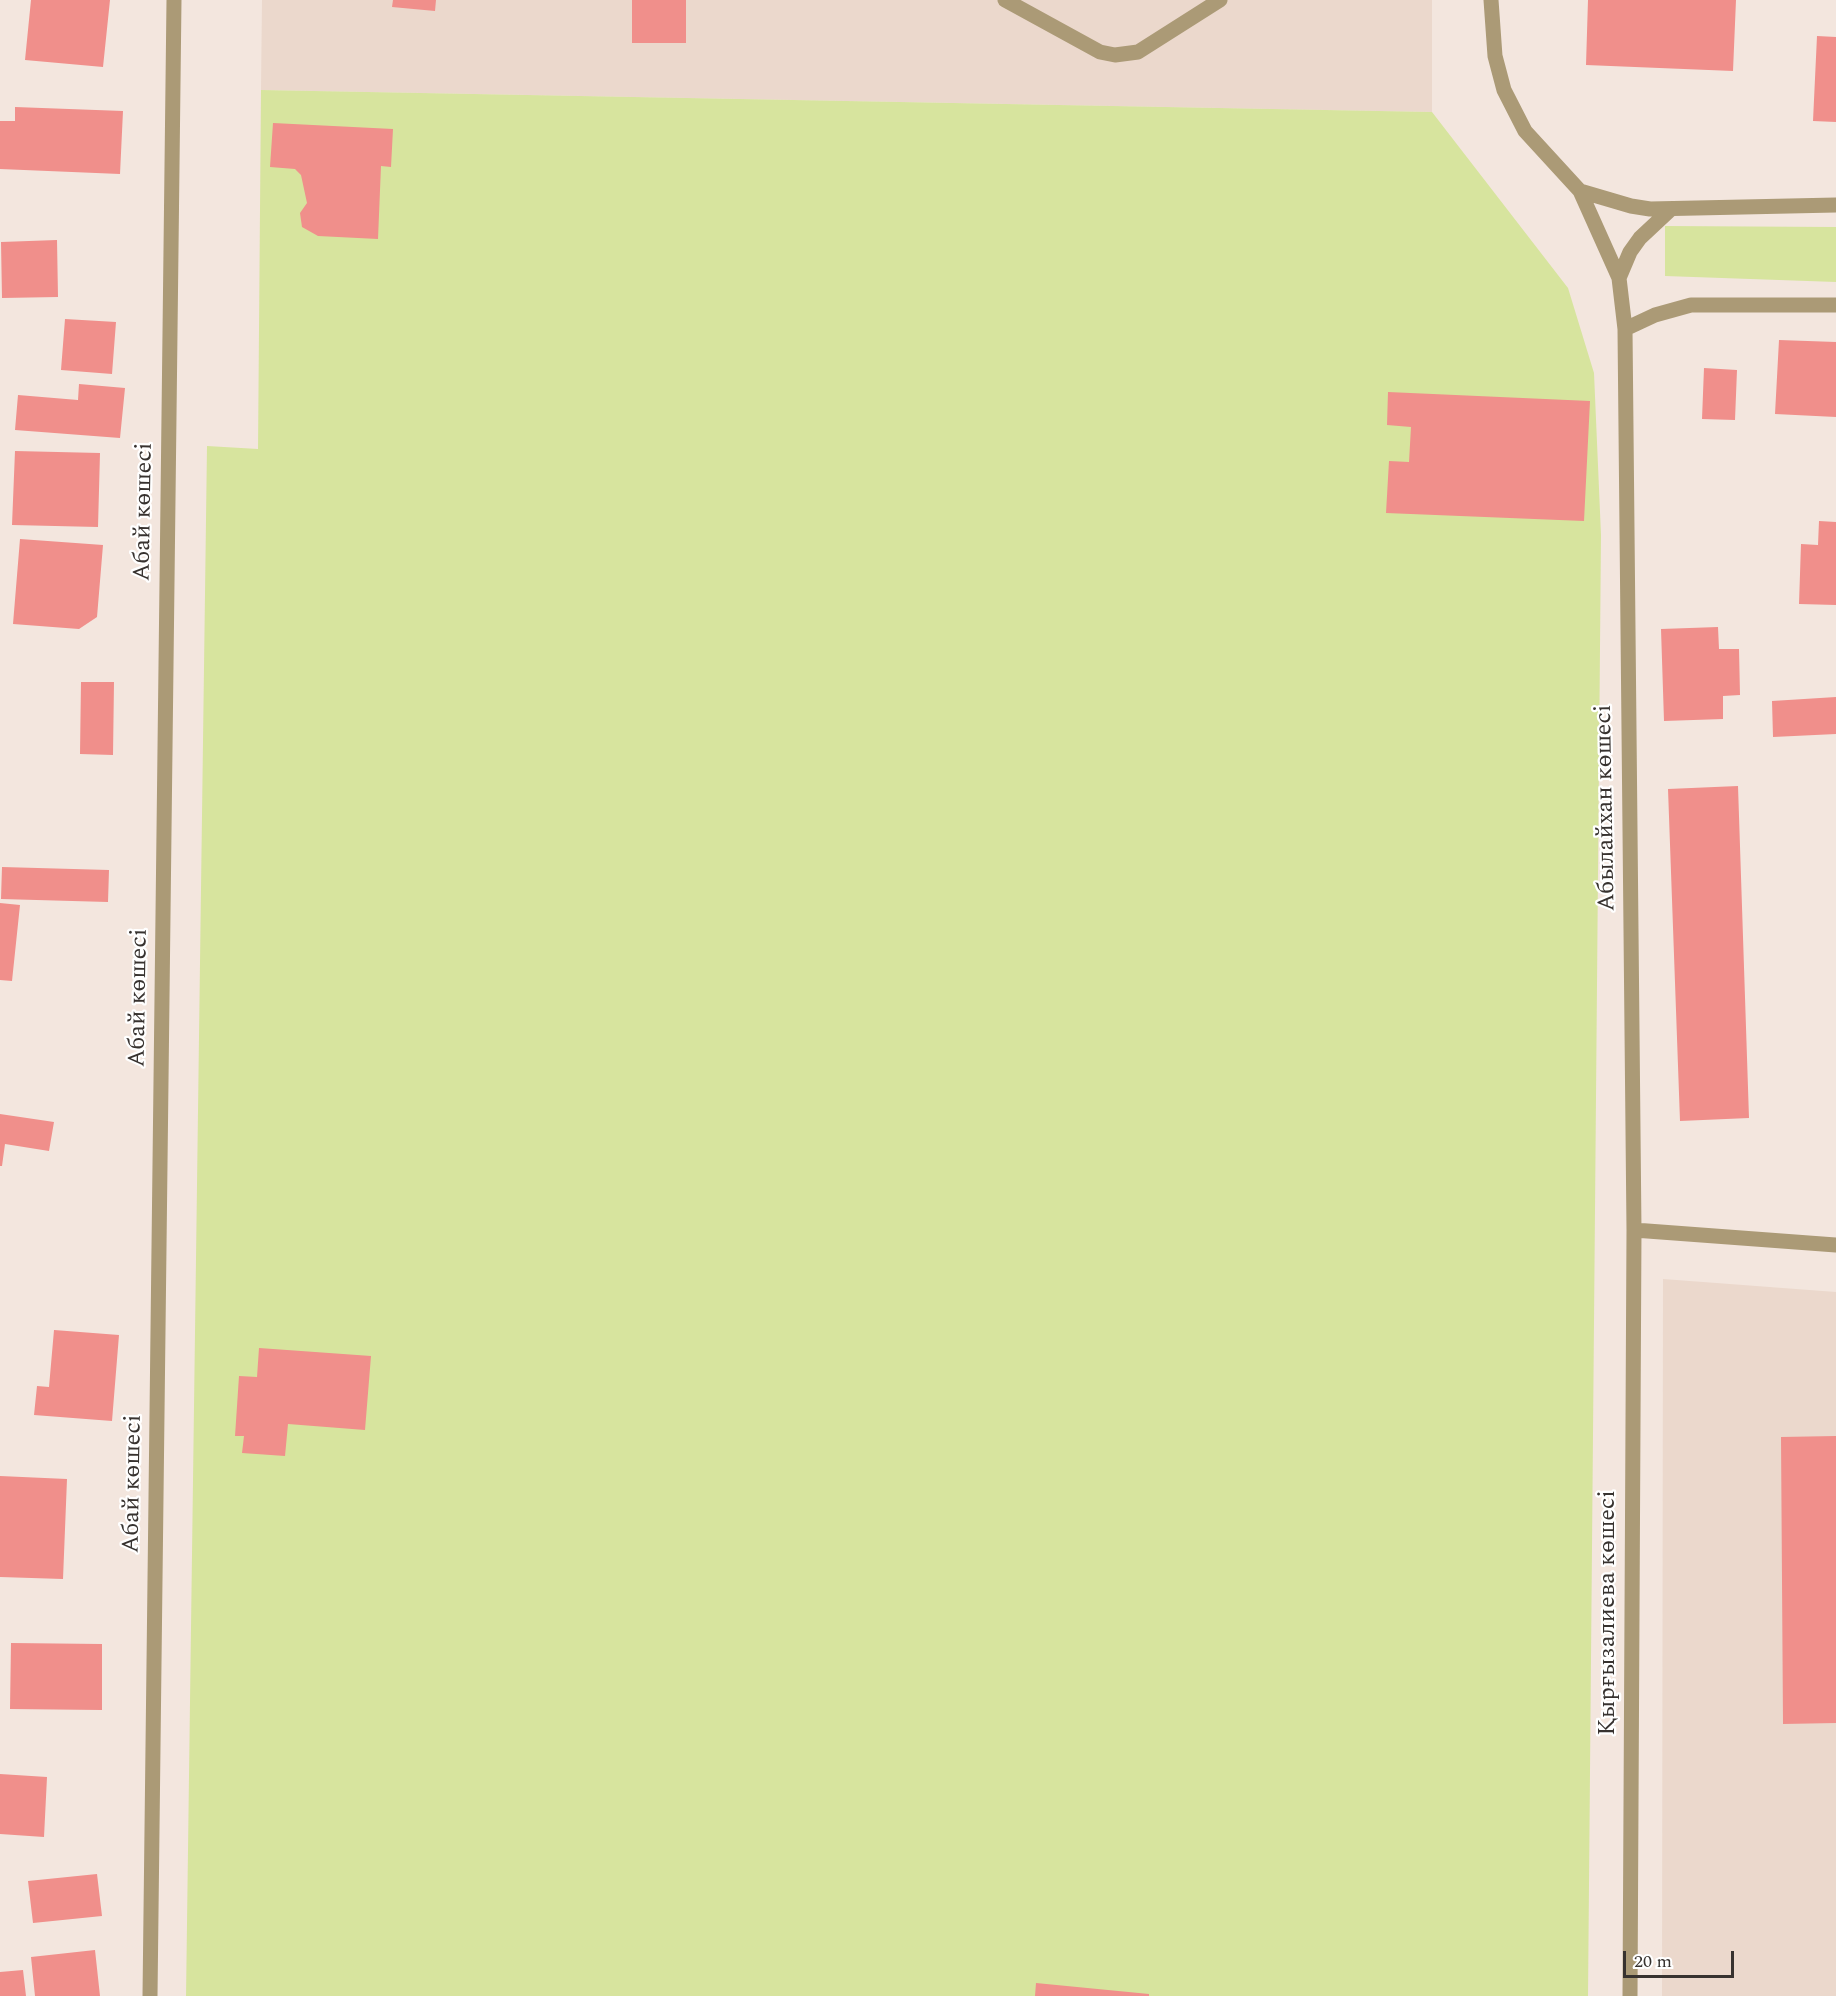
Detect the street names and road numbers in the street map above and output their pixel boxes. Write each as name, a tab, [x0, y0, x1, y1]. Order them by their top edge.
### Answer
street label: Абай көшесі	[129, 443, 161, 581]
street label: Абылайхан көшесі	[1591, 704, 1623, 912]
street label: Абай көшесі	[124, 929, 156, 1067]
street label: Абай көшесі	[118, 1415, 150, 1553]
street label: Қырғызалиева көшесі	[1595, 1490, 1623, 1736]

